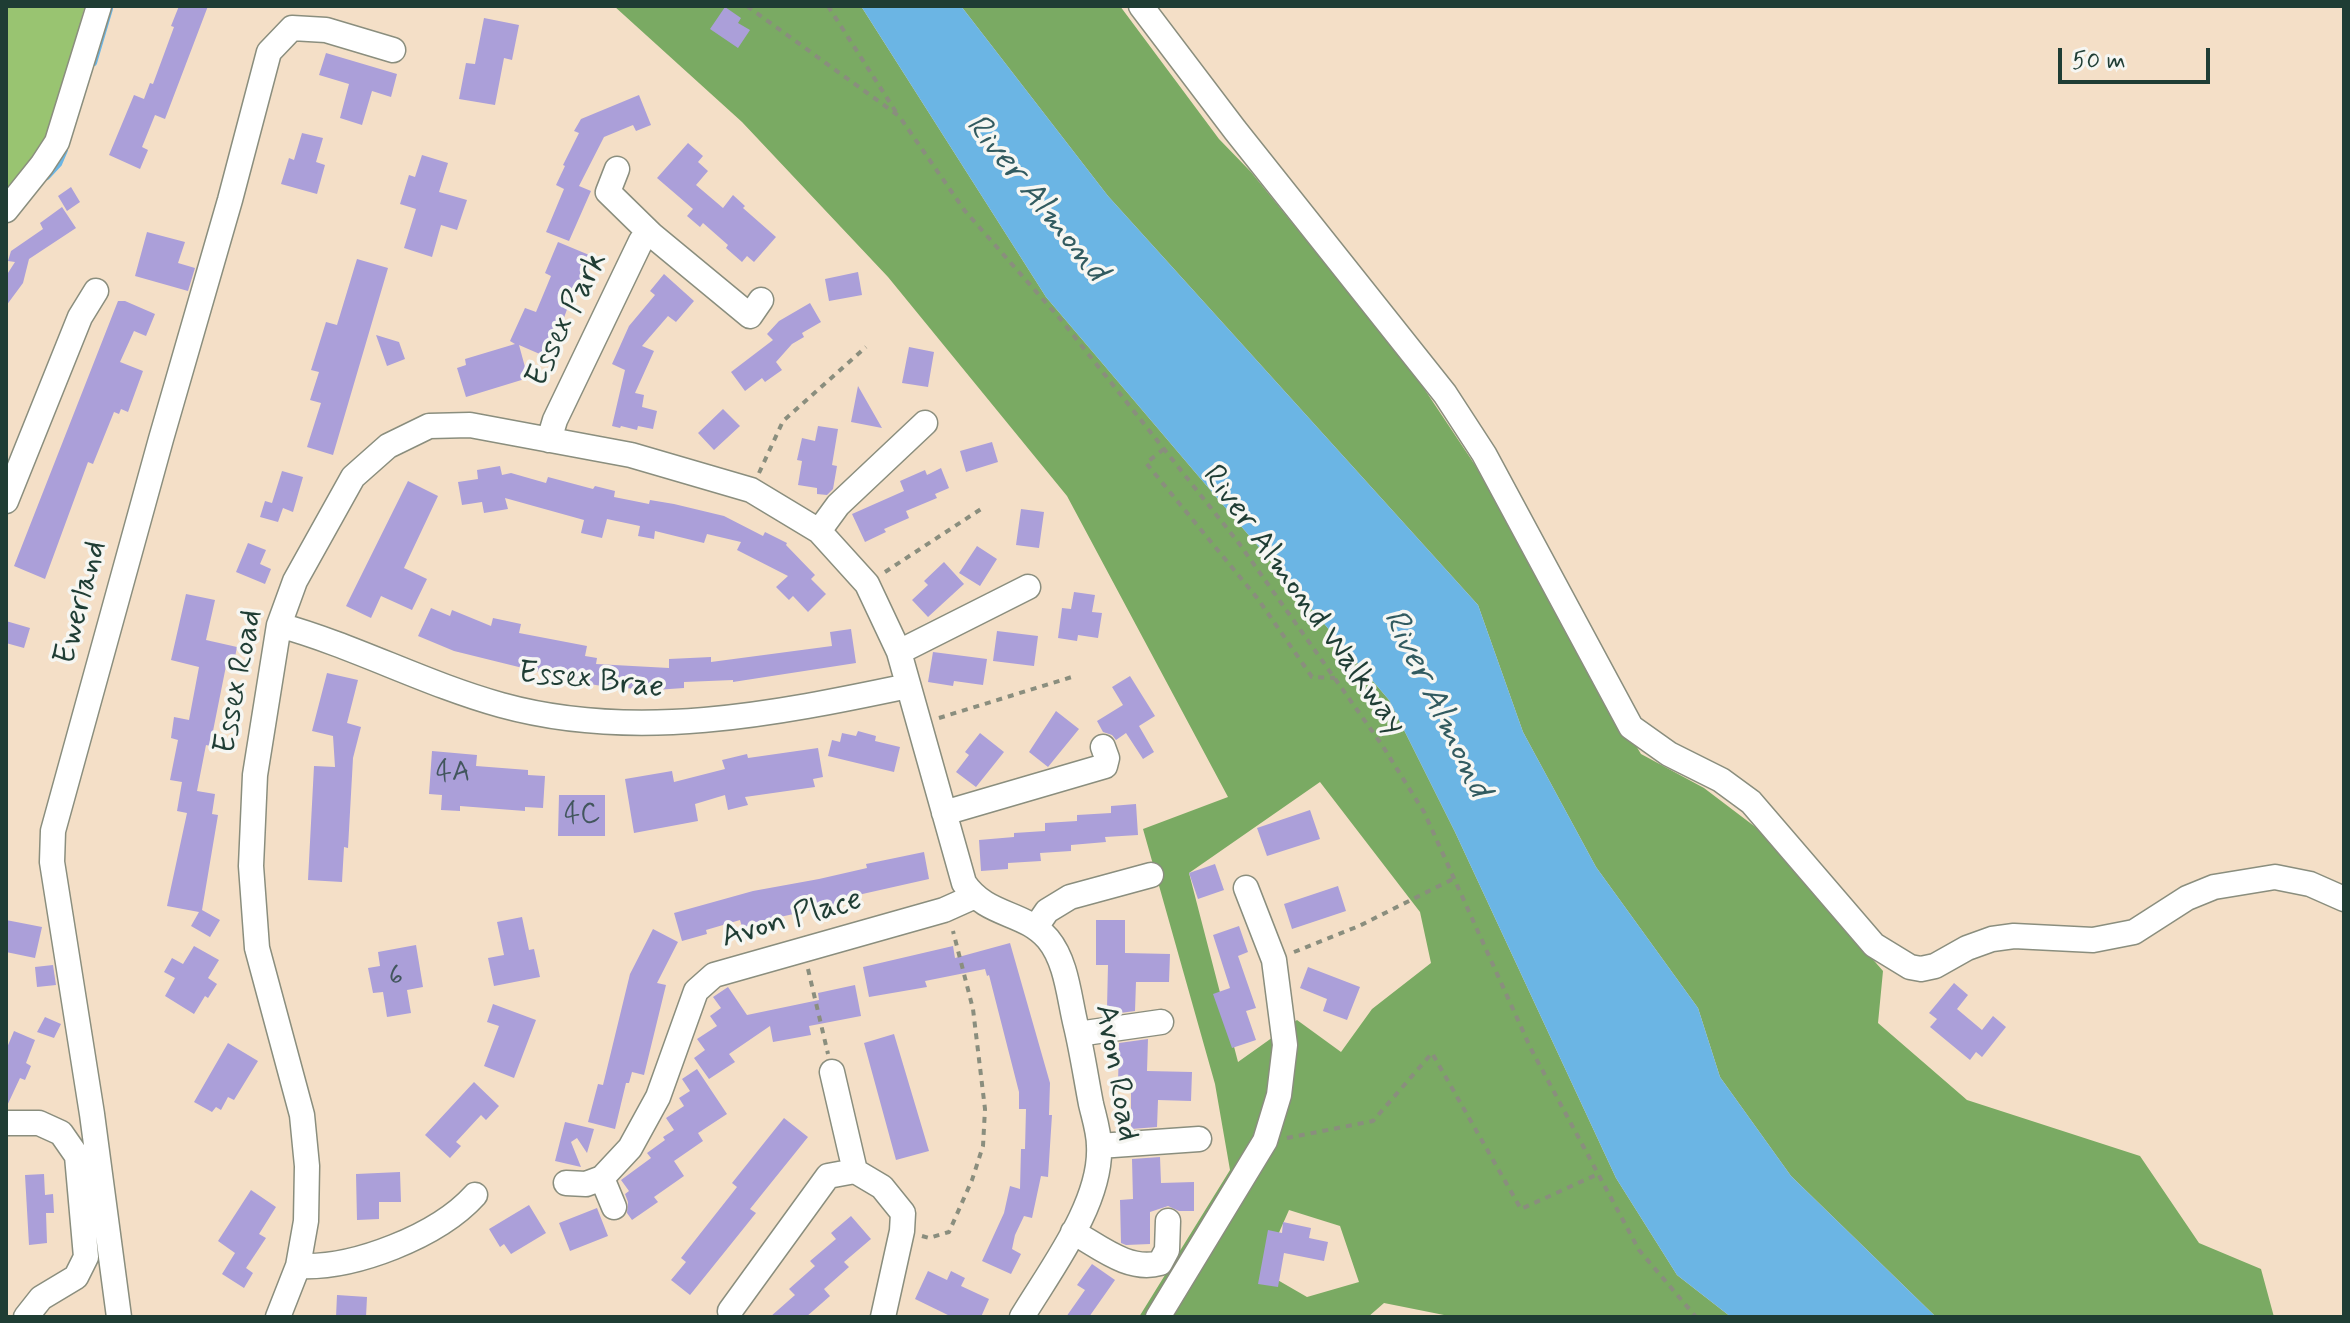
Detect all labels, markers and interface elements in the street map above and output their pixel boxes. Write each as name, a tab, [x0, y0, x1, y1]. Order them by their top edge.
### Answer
scale bar	[2062, 32, 2214, 82]
text: 50 m	[2072, 46, 2126, 77]
water label: River Almond	[955, 107, 1115, 291]
street label: Essex Park	[519, 246, 617, 394]
street label: River Almond Walkway	[1192, 459, 1414, 743]
street label: Ewerland	[47, 537, 117, 669]
water label: River Almond	[1372, 604, 1498, 804]
street label: Essex Road	[207, 607, 273, 757]
street label: Essex Brae	[516, 655, 666, 709]
house number: 4A	[436, 757, 470, 791]
house number: 4C	[564, 799, 600, 833]
street label: Avon Place	[717, 882, 867, 958]
house number: 6	[389, 961, 403, 995]
street label: Avon Road	[1084, 1002, 1146, 1144]

